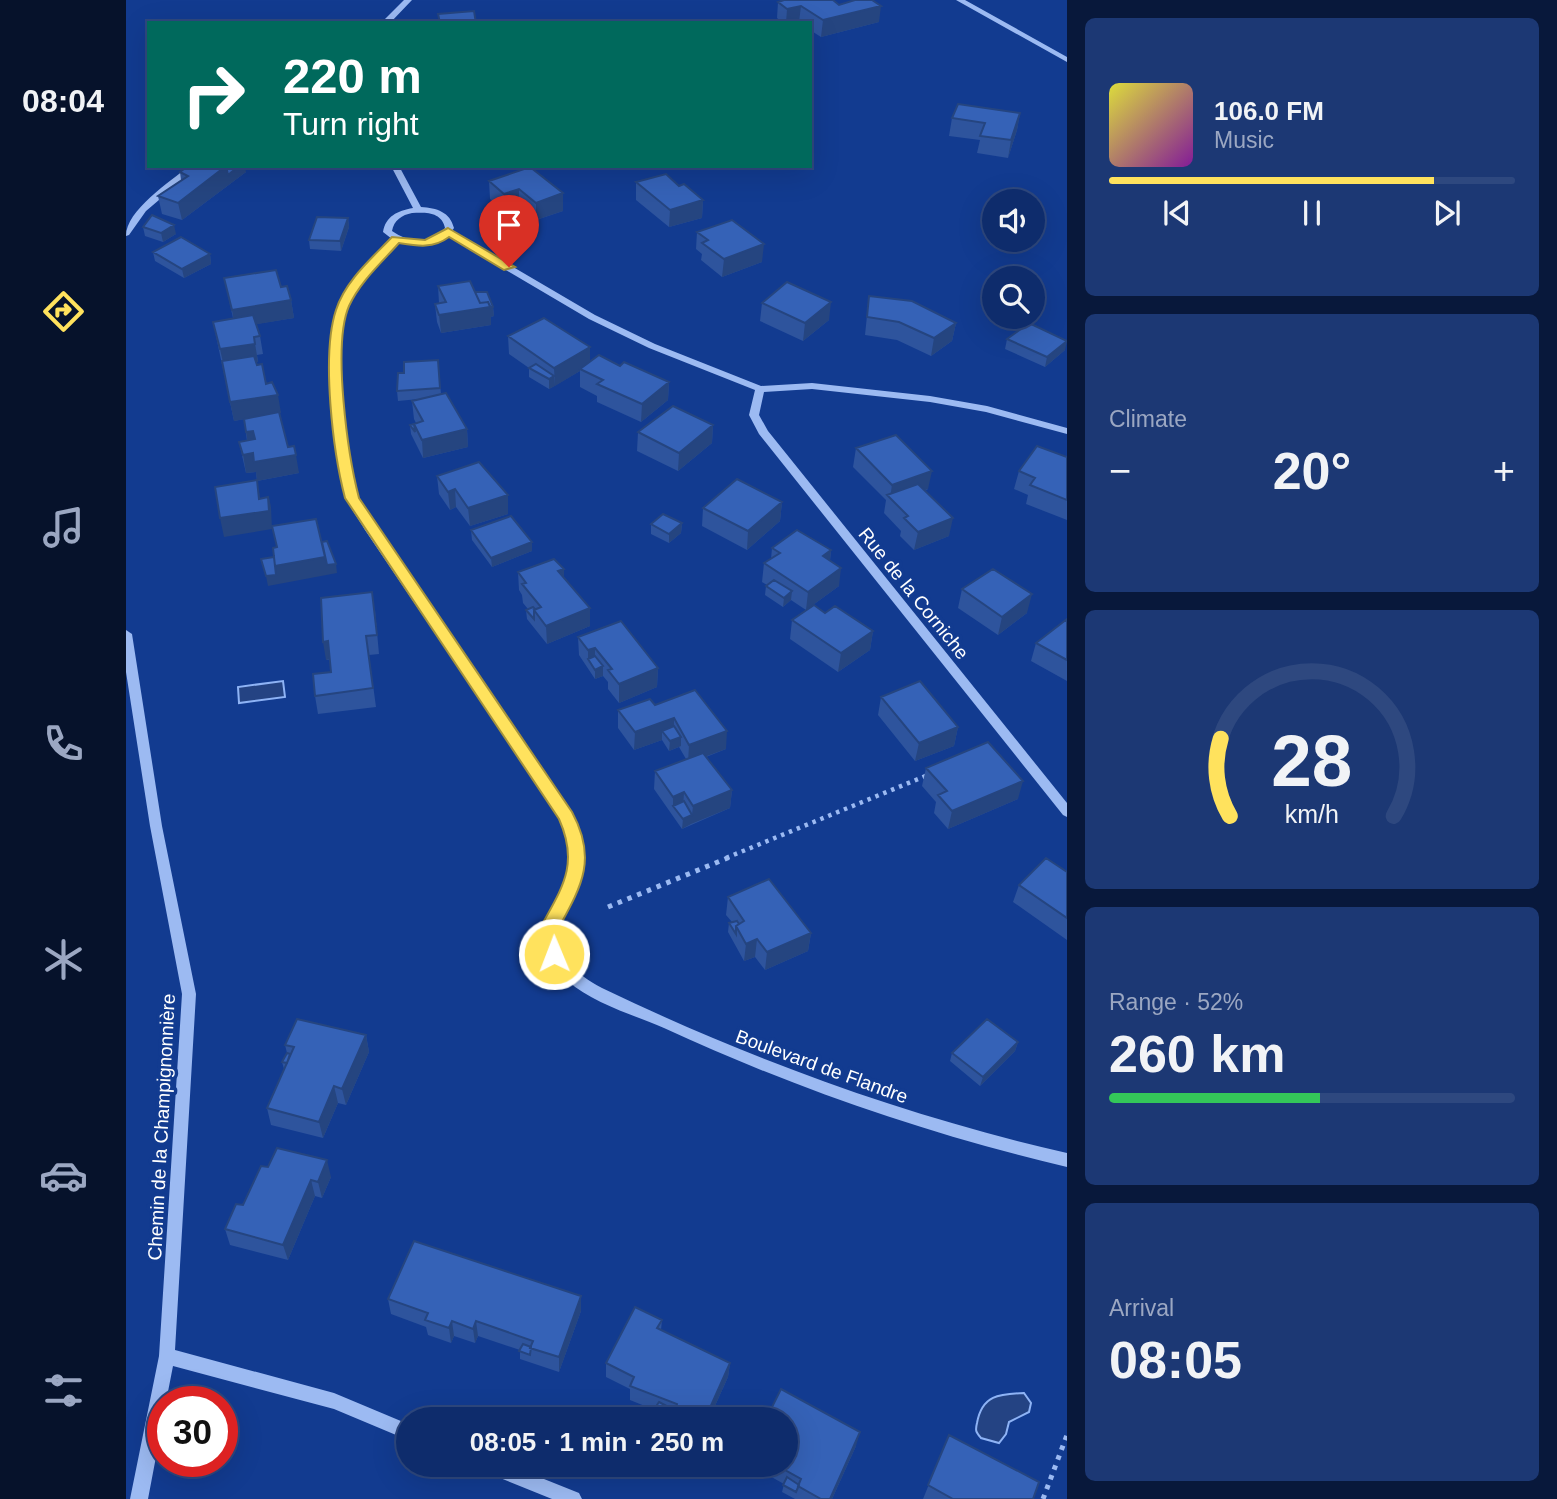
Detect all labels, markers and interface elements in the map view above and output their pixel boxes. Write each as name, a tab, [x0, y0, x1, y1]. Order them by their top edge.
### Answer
icon: right	[168, 49, 259, 140]
text: 220 m	[283, 49, 422, 103]
text: 08:04	[22, 83, 104, 119]
text: 106.0 FM	[1214, 96, 1324, 126]
text: Turn right	[283, 106, 419, 142]
text: Music	[1214, 127, 1274, 153]
map controls	[982, 189, 1045, 329]
button: sound	[982, 189, 1045, 252]
icon: previous	[1158, 194, 1196, 232]
icon: pause	[1293, 194, 1331, 232]
icon: next	[1428, 194, 1466, 232]
pin	[479, 195, 539, 267]
icon: arrive	[490, 206, 528, 244]
button: search	[982, 266, 1045, 329]
icon: directions	[39, 287, 88, 336]
text: Climate	[1109, 406, 1187, 432]
text: 20°	[1273, 442, 1351, 500]
text: −	[1109, 450, 1131, 492]
text: +	[1493, 450, 1515, 492]
icon: music	[39, 503, 88, 552]
street label: Rue de la Corniche	[854, 524, 973, 663]
icon: phone	[39, 719, 88, 768]
text: 28	[1272, 720, 1352, 801]
text: km/h	[1285, 799, 1339, 827]
position arrow	[517, 917, 591, 991]
icon: climate	[39, 935, 88, 984]
text: Range · 52%	[1109, 989, 1243, 1015]
street label: Chemin de la Champignonnière	[144, 993, 179, 1261]
text: 260 km	[1109, 1025, 1285, 1083]
street label: Boulevard de Flandre	[733, 1026, 911, 1107]
icon: car	[39, 1151, 88, 1200]
text: Arrival	[1109, 1295, 1174, 1321]
text: 08:05	[1109, 1331, 1242, 1389]
icon: filters	[39, 1366, 88, 1415]
speed limit sign: 30	[147, 1386, 238, 1477]
text: 08:05 · 1 min · 250 m	[470, 1427, 724, 1457]

